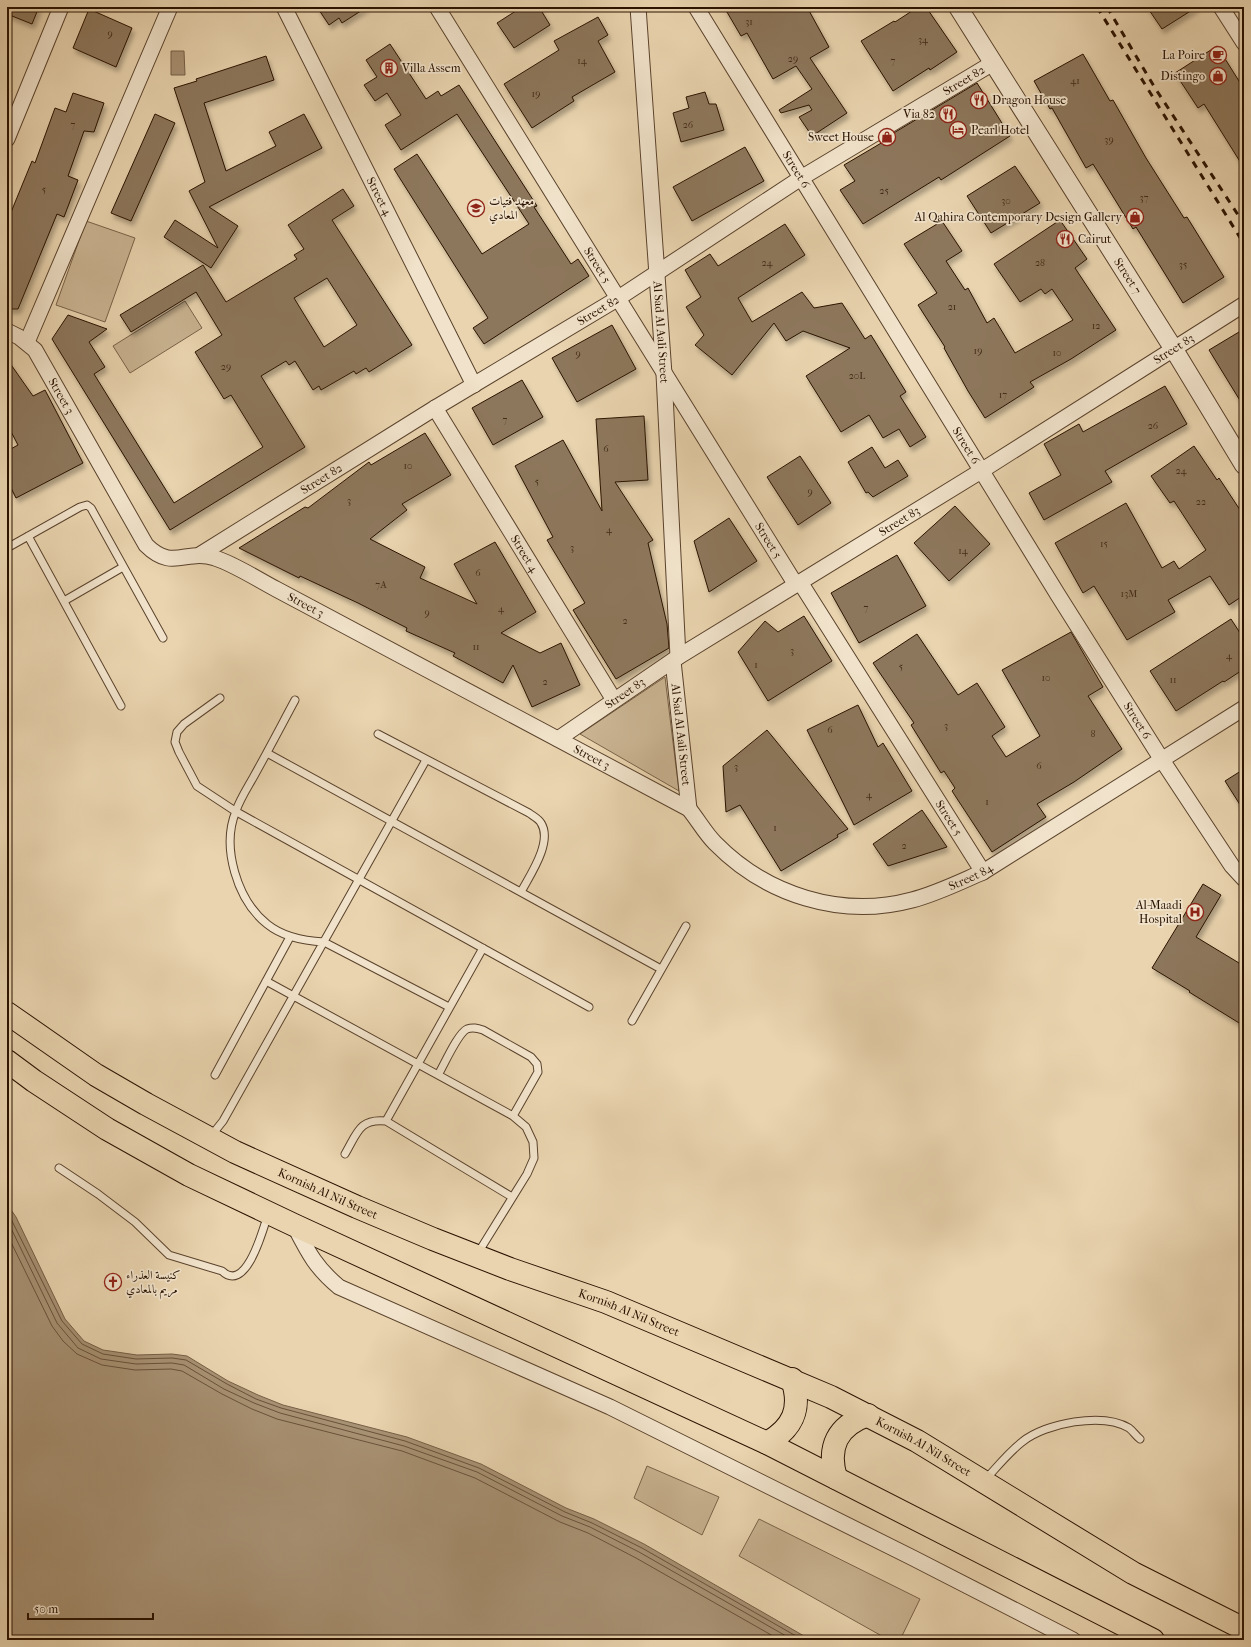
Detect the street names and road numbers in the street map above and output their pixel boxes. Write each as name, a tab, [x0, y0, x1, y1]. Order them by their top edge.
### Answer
street label: Street 82	[940, 63, 987, 98]
street label: Street 6	[779, 149, 813, 191]
street label: Street 4	[364, 175, 395, 219]
street label: Street 5	[581, 245, 614, 286]
street label: Street 7	[1111, 255, 1144, 297]
street label: Al Sad Al Aali Street	[650, 279, 671, 385]
street label: Street 82	[575, 292, 622, 328]
street label: Street 83	[1151, 331, 1197, 367]
street label: Street 3	[45, 376, 77, 417]
street label: Street 6	[949, 425, 983, 467]
street label: Street 82	[298, 461, 345, 497]
street label: Street 83	[876, 503, 922, 539]
street label: Street 5	[752, 520, 785, 561]
street label: Street 4	[508, 532, 542, 576]
street label: Street 3	[285, 589, 326, 620]
street label: Street 83	[602, 675, 648, 712]
street label: Al Sad Al Aali Street	[668, 682, 694, 787]
street label: Street 6	[1120, 700, 1154, 742]
street label: Street 3	[571, 742, 612, 773]
street label: Street 5	[932, 798, 965, 838]
street label: Street 84	[946, 860, 996, 893]
street label: Kornish Al Nil Street	[276, 1165, 380, 1222]
street label: Kornish Al Nil Street	[577, 1286, 682, 1339]
street label: Kornish Al Nil Street	[873, 1414, 974, 1480]

